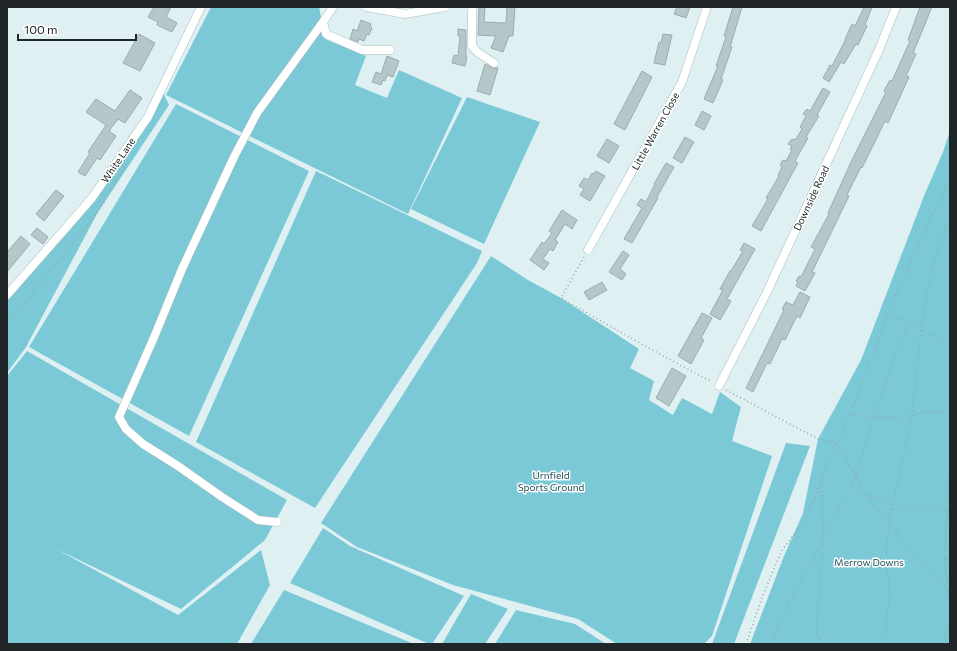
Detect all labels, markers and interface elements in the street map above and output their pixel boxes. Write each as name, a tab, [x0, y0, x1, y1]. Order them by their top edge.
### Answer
scale bar	[18, 16, 136, 42]
text: 100 m	[24, 22, 58, 36]
street label: Little Warren Close	[629, 90, 681, 172]
street label: White Lane	[99, 135, 137, 185]
street label: Downside Road	[791, 163, 831, 232]
park label: Urnfield Sports Ground	[518, 469, 584, 493]
park label: Merrow Downs	[834, 556, 904, 568]

